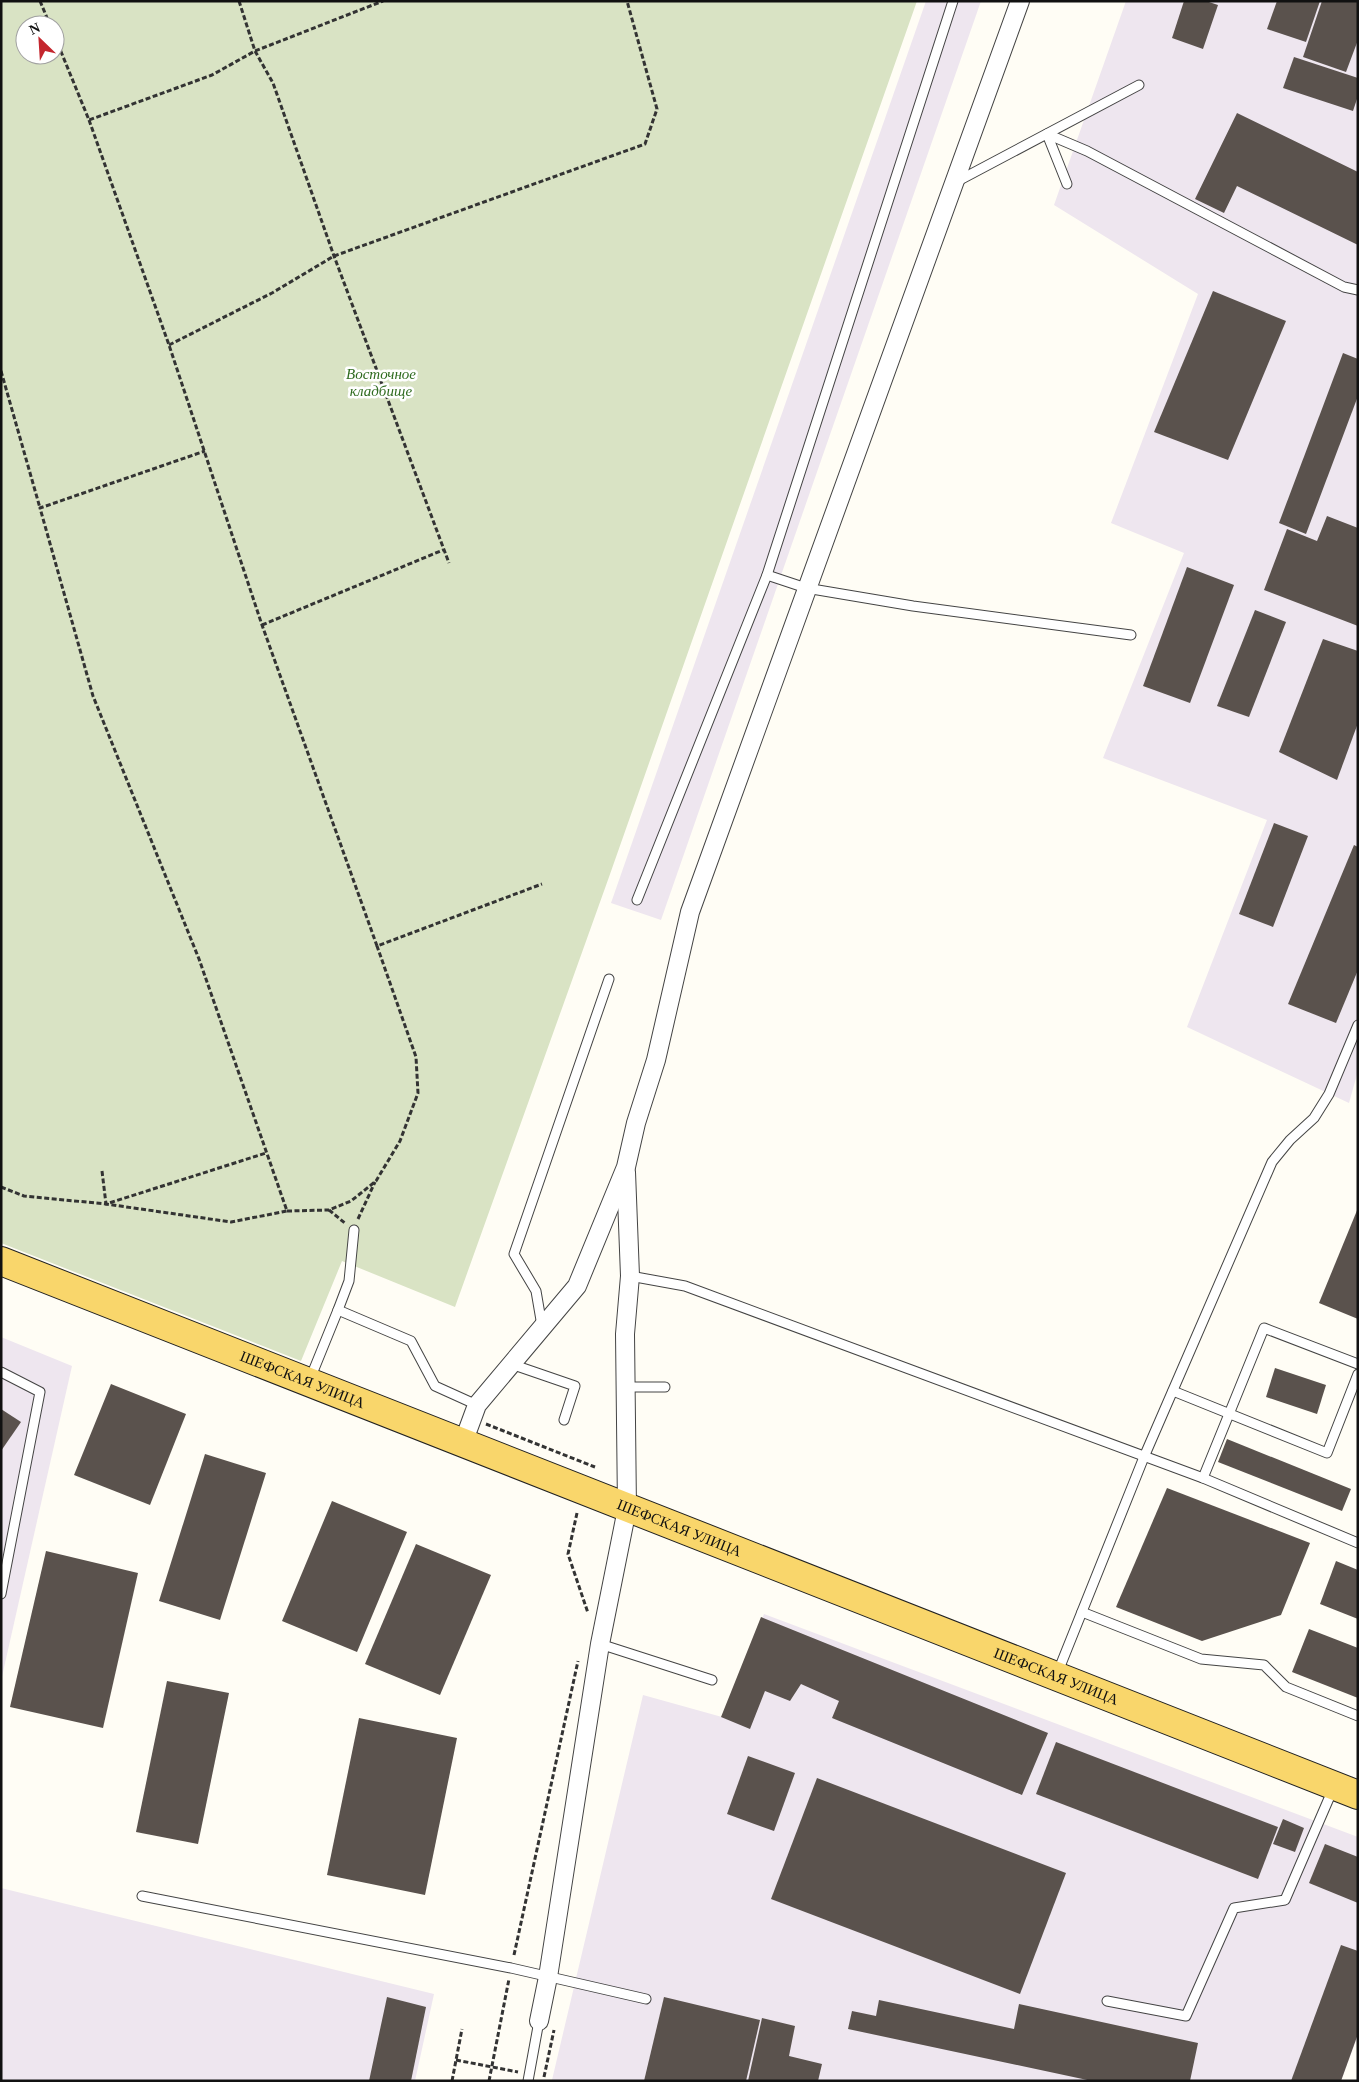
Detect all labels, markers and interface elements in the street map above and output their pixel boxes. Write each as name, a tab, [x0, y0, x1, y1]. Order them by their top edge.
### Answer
north arrow	[15, 15, 65, 65]
text: N	[27, 20, 42, 38]
park label: Восточное кладбище	[346, 366, 416, 399]
street label: ШЕФСКАЯ УЛИЦА	[238, 1348, 367, 1411]
street label: ШЕФСКАЯ УЛИЦА	[615, 1496, 744, 1560]
street label: ШЕФСКАЯ УЛИЦА	[992, 1645, 1121, 1708]

